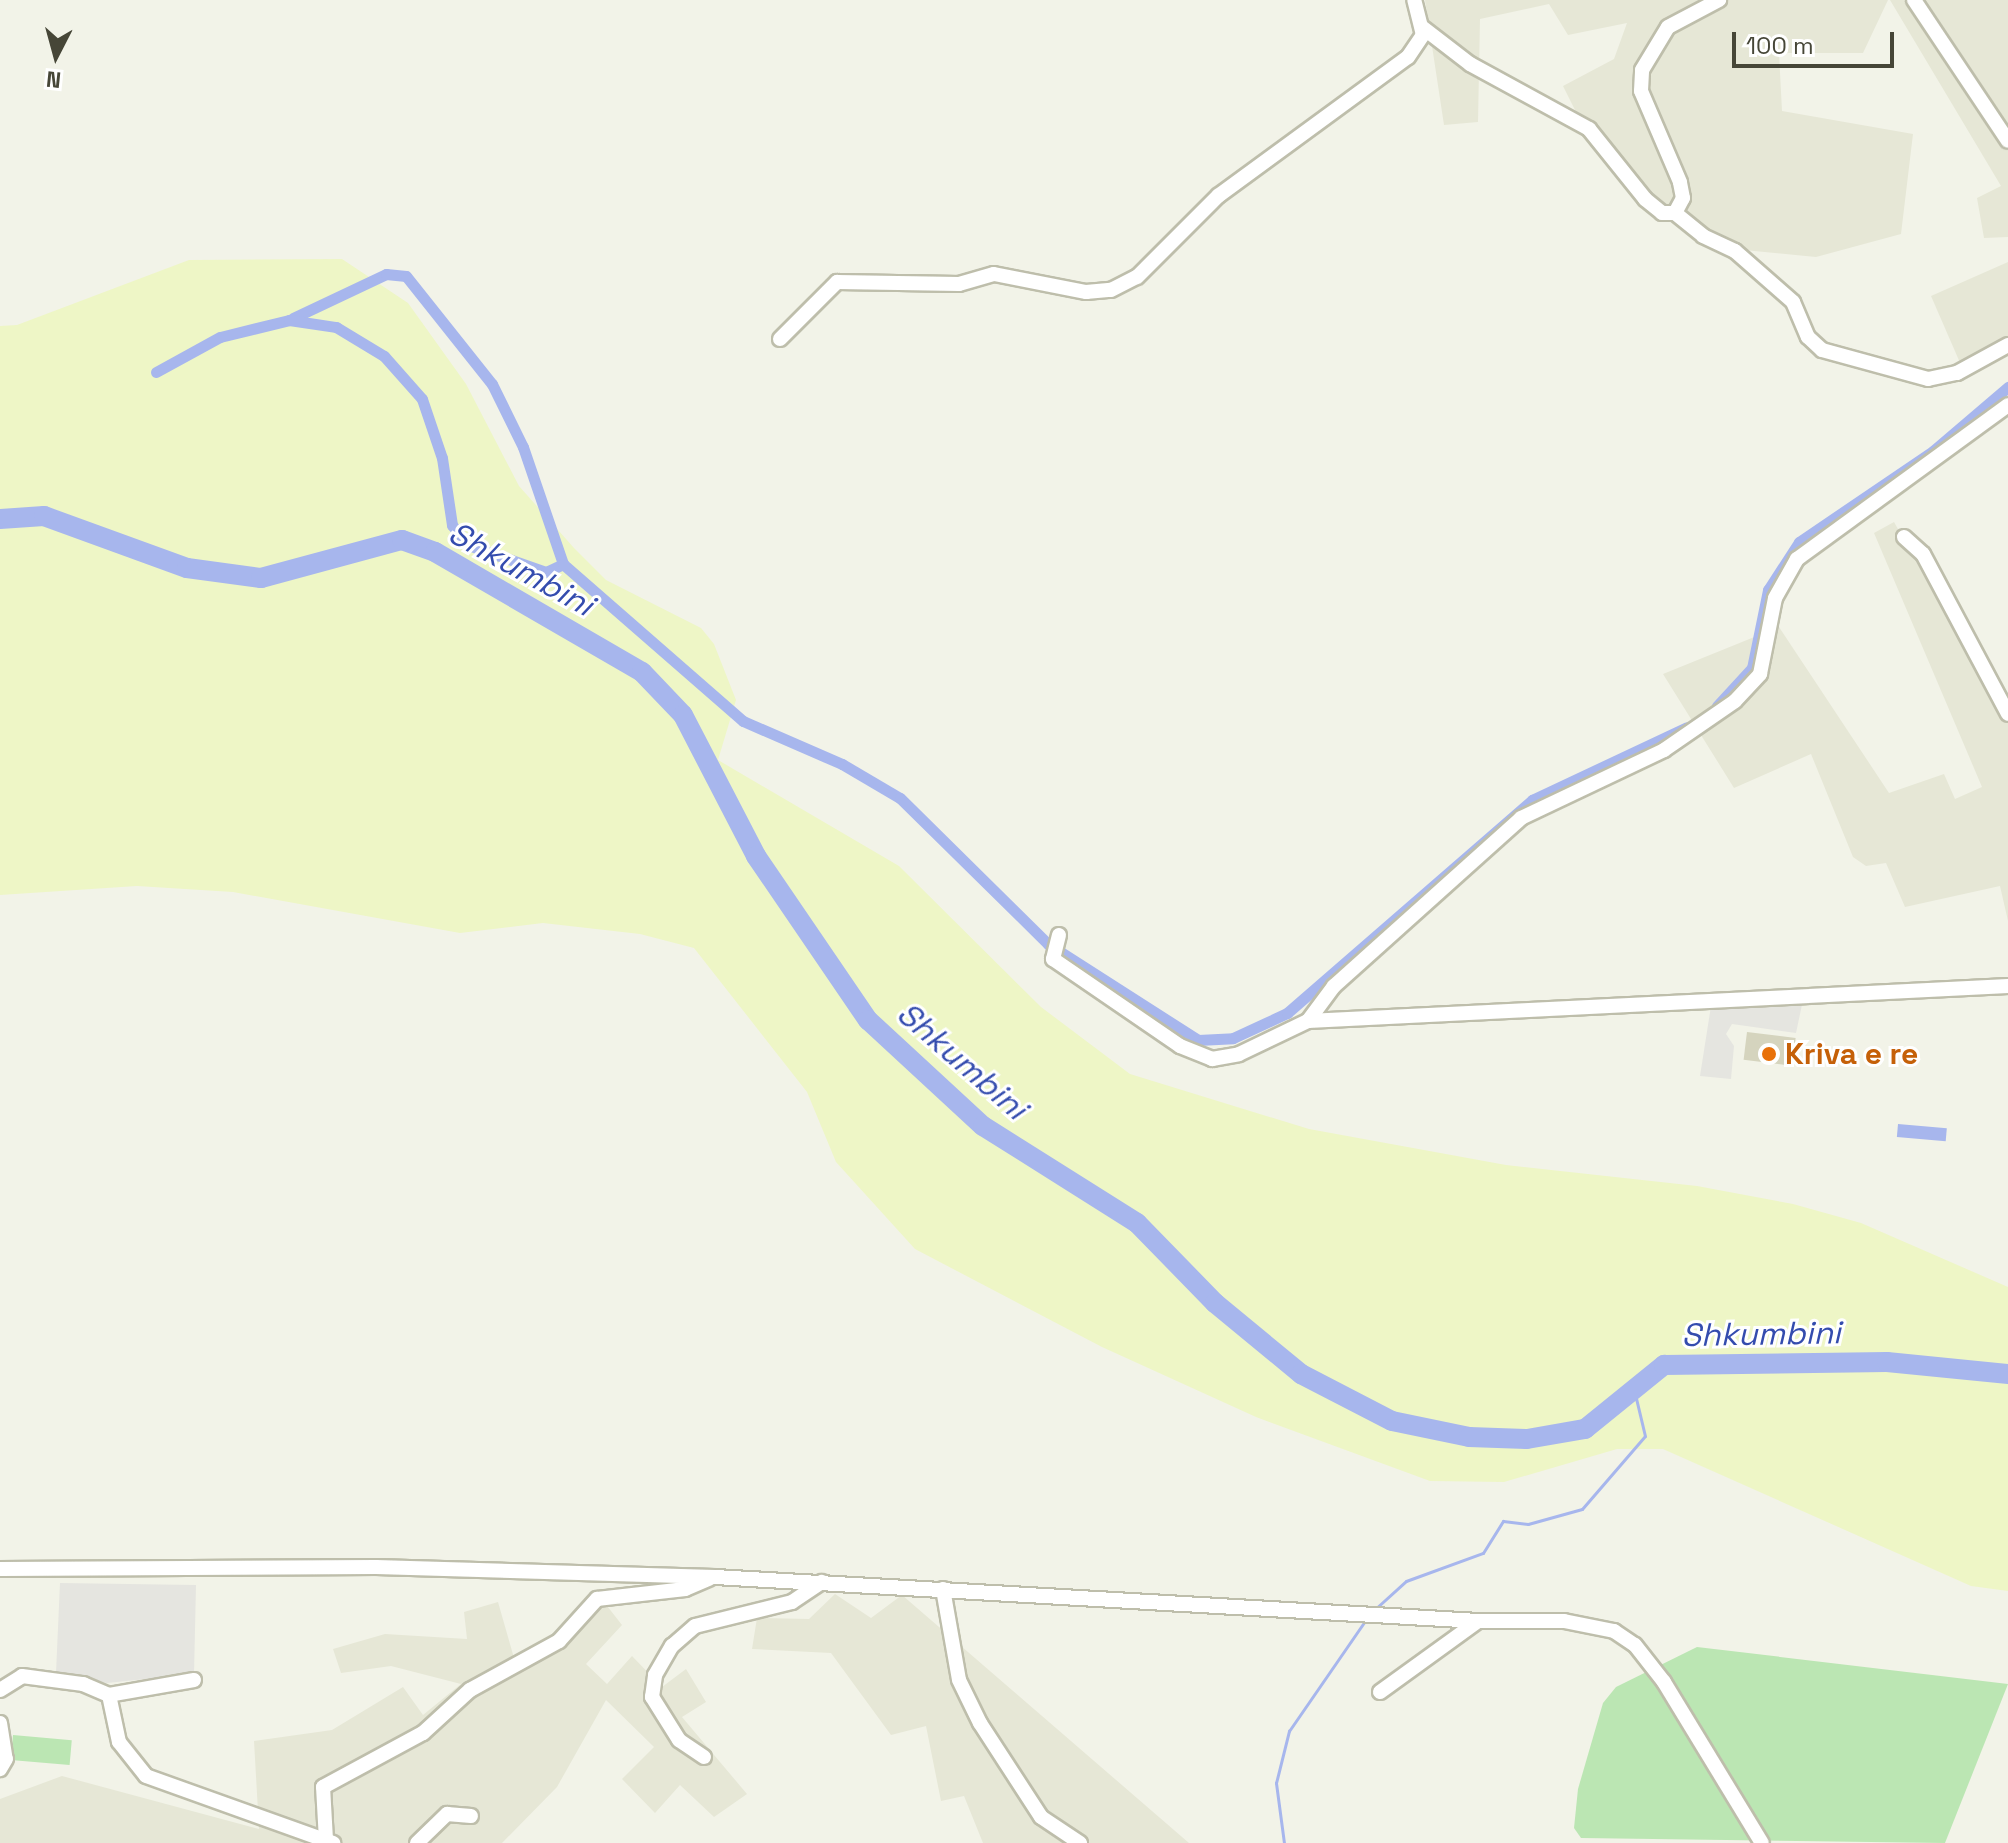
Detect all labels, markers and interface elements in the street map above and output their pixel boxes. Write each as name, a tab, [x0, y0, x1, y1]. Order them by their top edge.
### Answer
north arrow	[16, 16, 96, 96]
scale bar	[1736, 16, 1898, 66]
text: 100 m	[1746, 30, 1814, 61]
text: N	[45, 65, 62, 95]
water label: Shkumbini	[442, 514, 600, 624]
water label: Shkumbini	[889, 994, 1035, 1128]
place label: Kriva e re	[1785, 1036, 1918, 1072]
marker: Kriva e re	[1760, 1045, 1778, 1063]
water label: Shkumbini	[1681, 1313, 1841, 1355]

